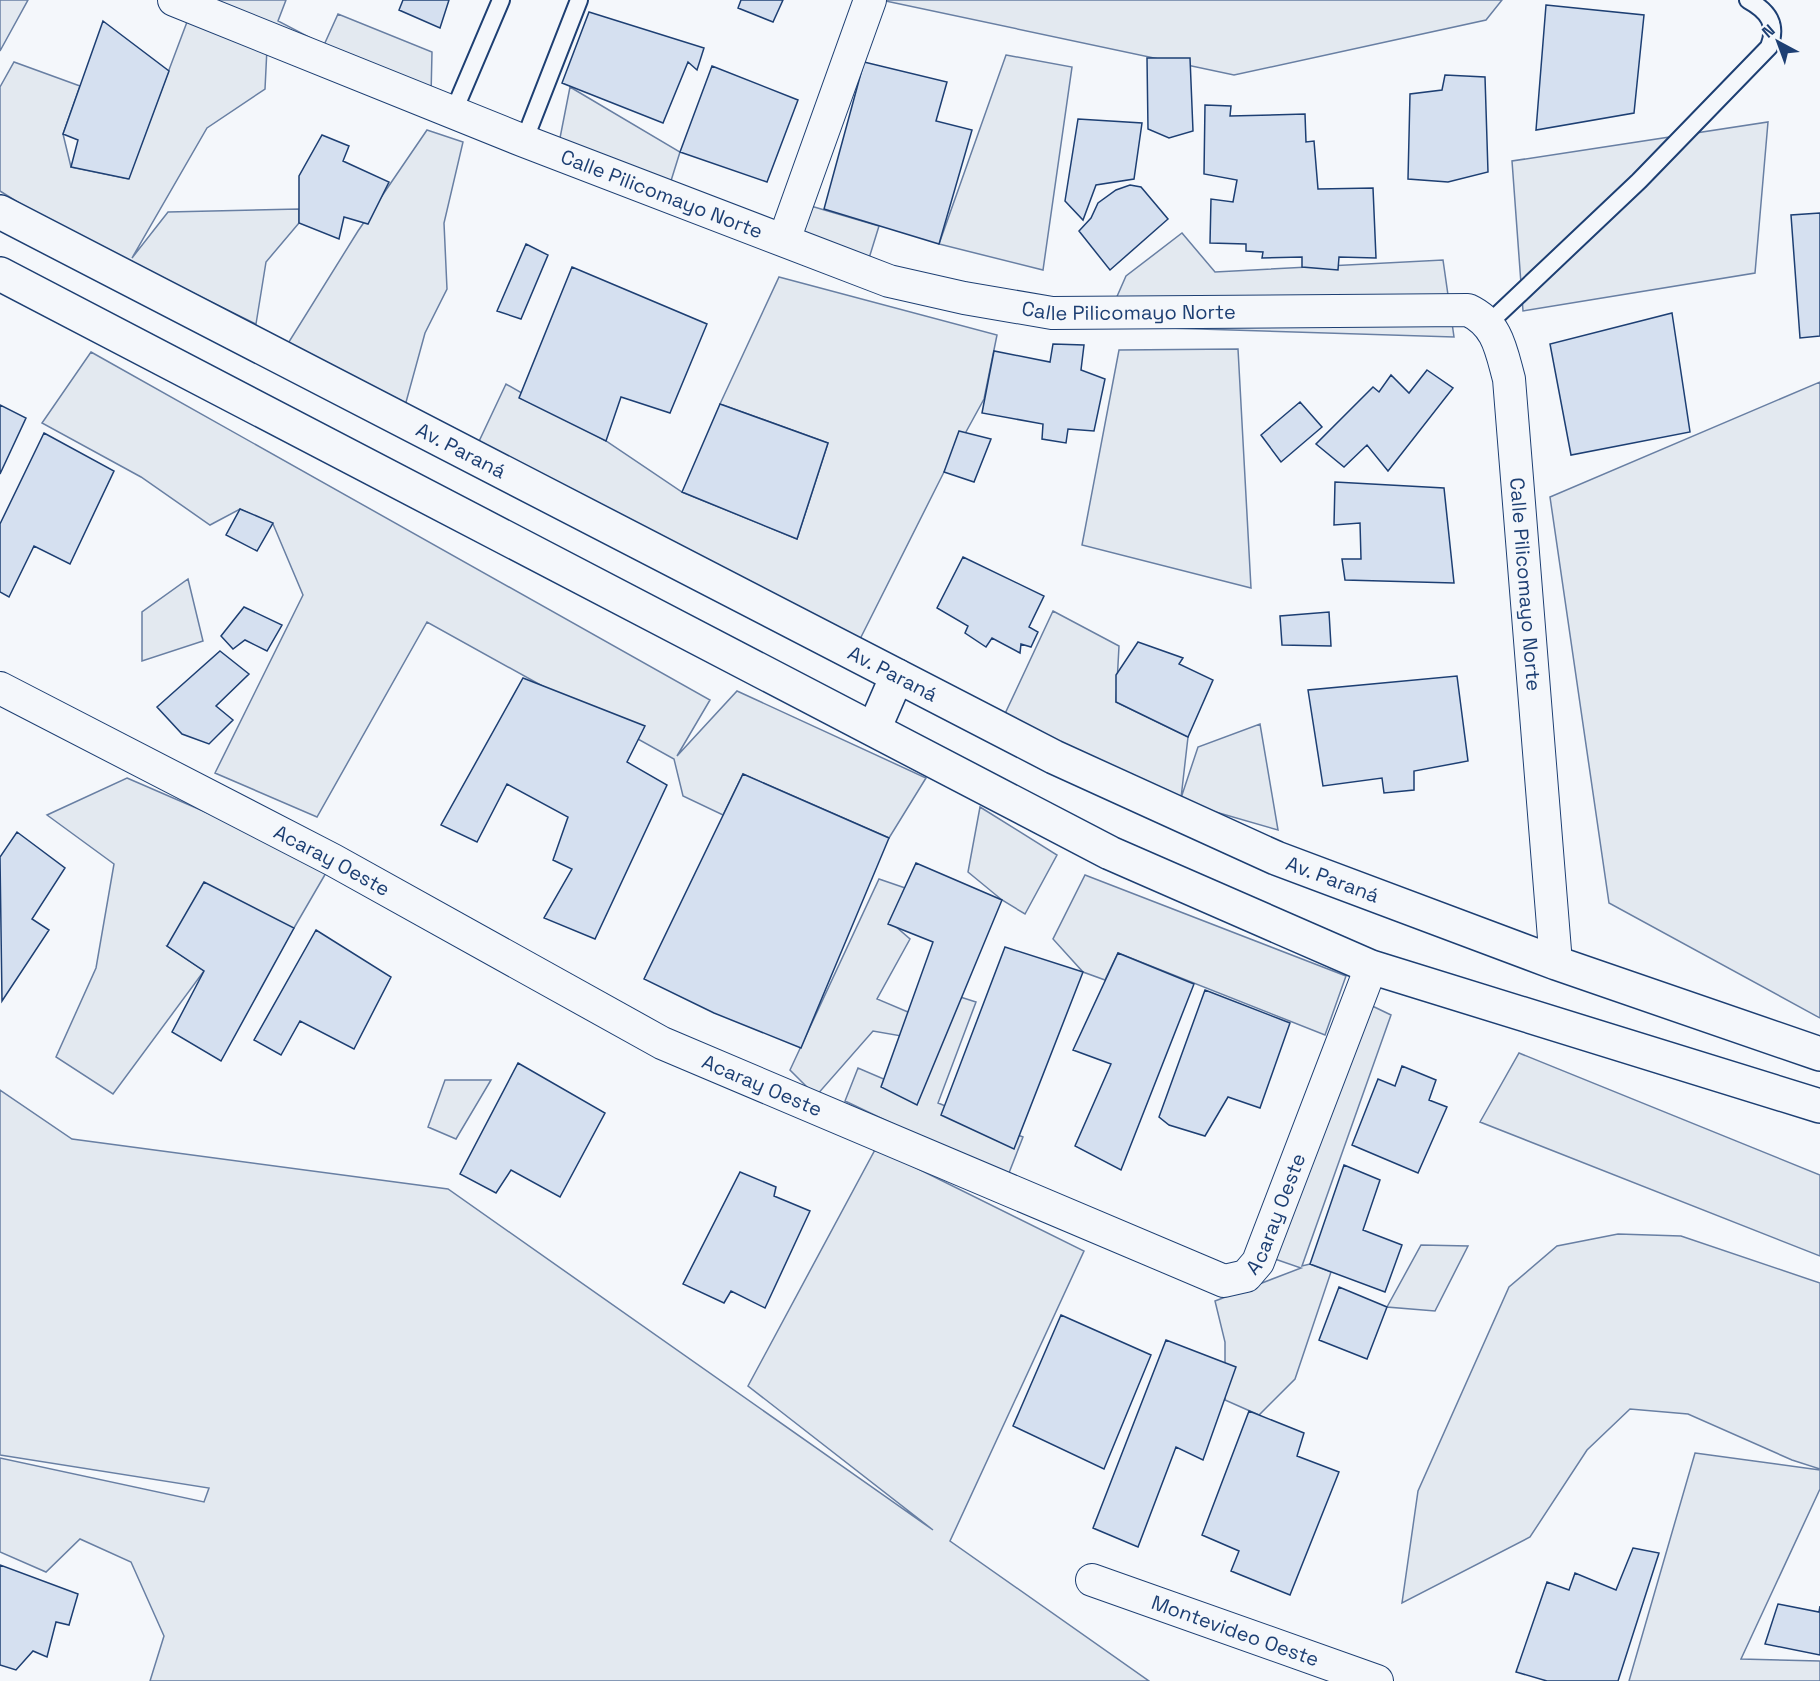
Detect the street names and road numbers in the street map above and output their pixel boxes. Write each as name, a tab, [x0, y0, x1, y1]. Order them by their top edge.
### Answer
street label: Calle Pilicomayo Norte	[557, 143, 767, 244]
street label: Calle Pilicomayo Norte	[1020, 295, 1236, 326]
street label: Av. Paraná	[412, 416, 510, 484]
street label: Calle Pilicomayo Norte	[1504, 476, 1547, 692]
street label: Av. Paraná	[843, 640, 942, 708]
street label: Acaray Oeste	[269, 819, 395, 902]
street label: Av. Paraná	[1282, 850, 1383, 909]
street label: Acaray Oeste	[698, 1048, 826, 1122]
street label: Acaray Oeste	[1240, 1149, 1311, 1280]
street label: Montevideo Oeste	[1148, 1589, 1323, 1672]

